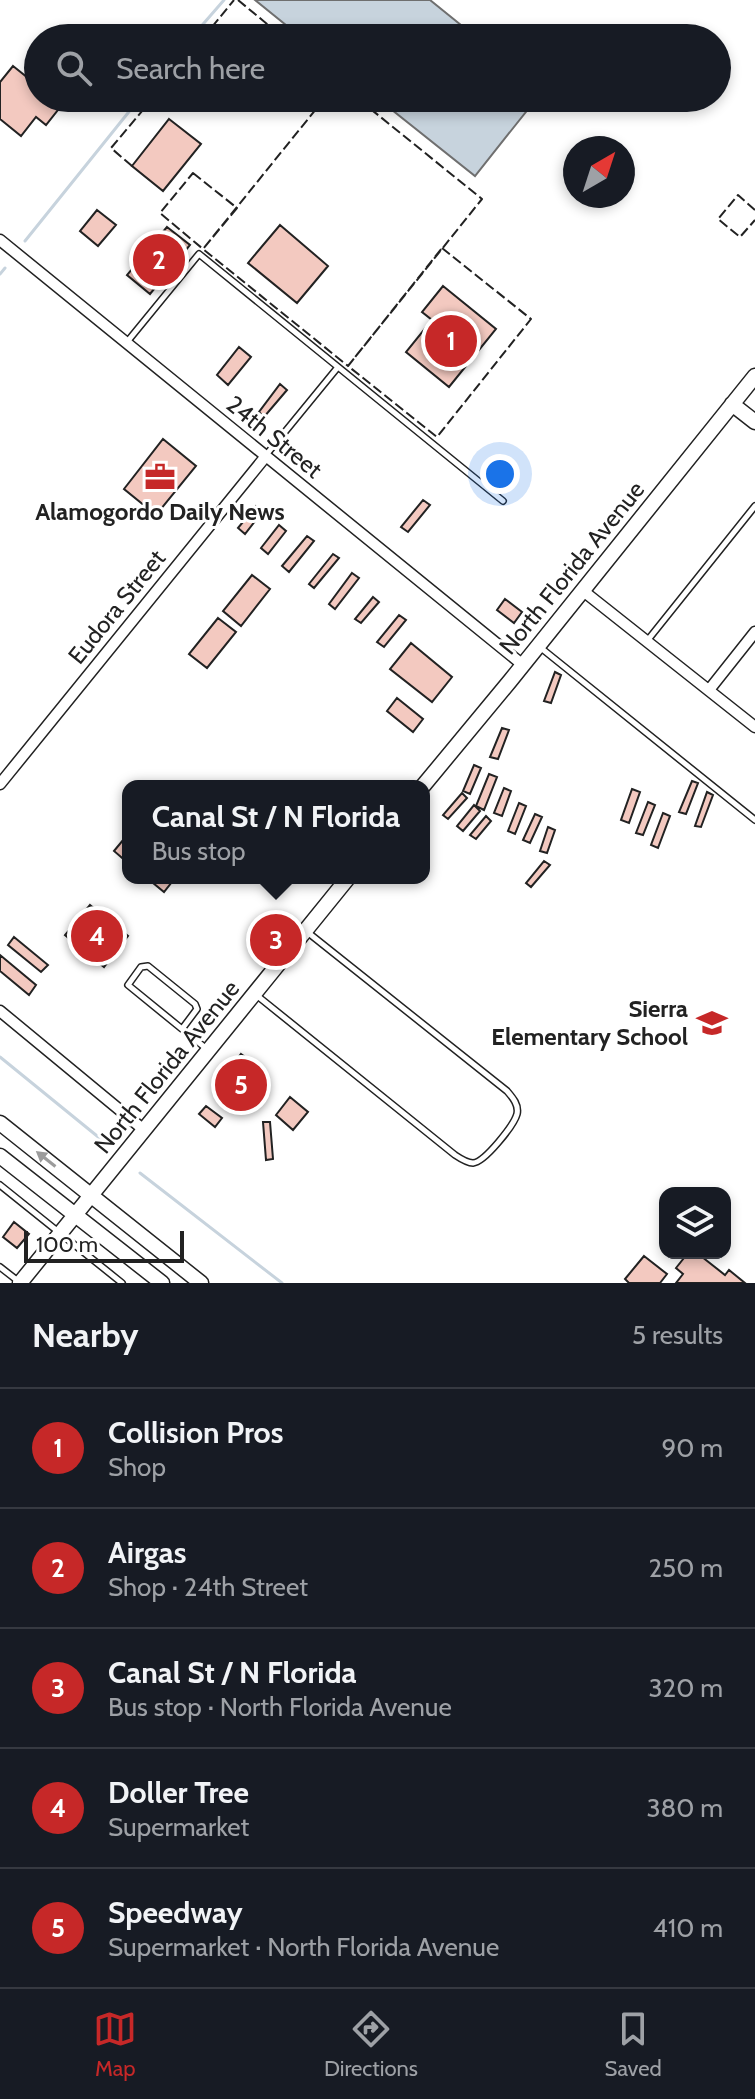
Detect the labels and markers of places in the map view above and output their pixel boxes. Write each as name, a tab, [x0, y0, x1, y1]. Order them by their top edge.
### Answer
pin: 2	[133, 230, 185, 290]
pin: 1	[425, 311, 477, 371]
office icon: Alamogordo Daily News	[143, 460, 177, 494]
place label: Alamogordo Daily News	[35, 497, 285, 526]
pin: 4	[71, 906, 123, 966]
pin: 3	[250, 910, 302, 970]
place label: Sierra Elementary School	[491, 994, 688, 1051]
school or university icon: Sierra Elementary School	[695, 1006, 729, 1040]
pin: 5	[215, 1055, 267, 1115]

